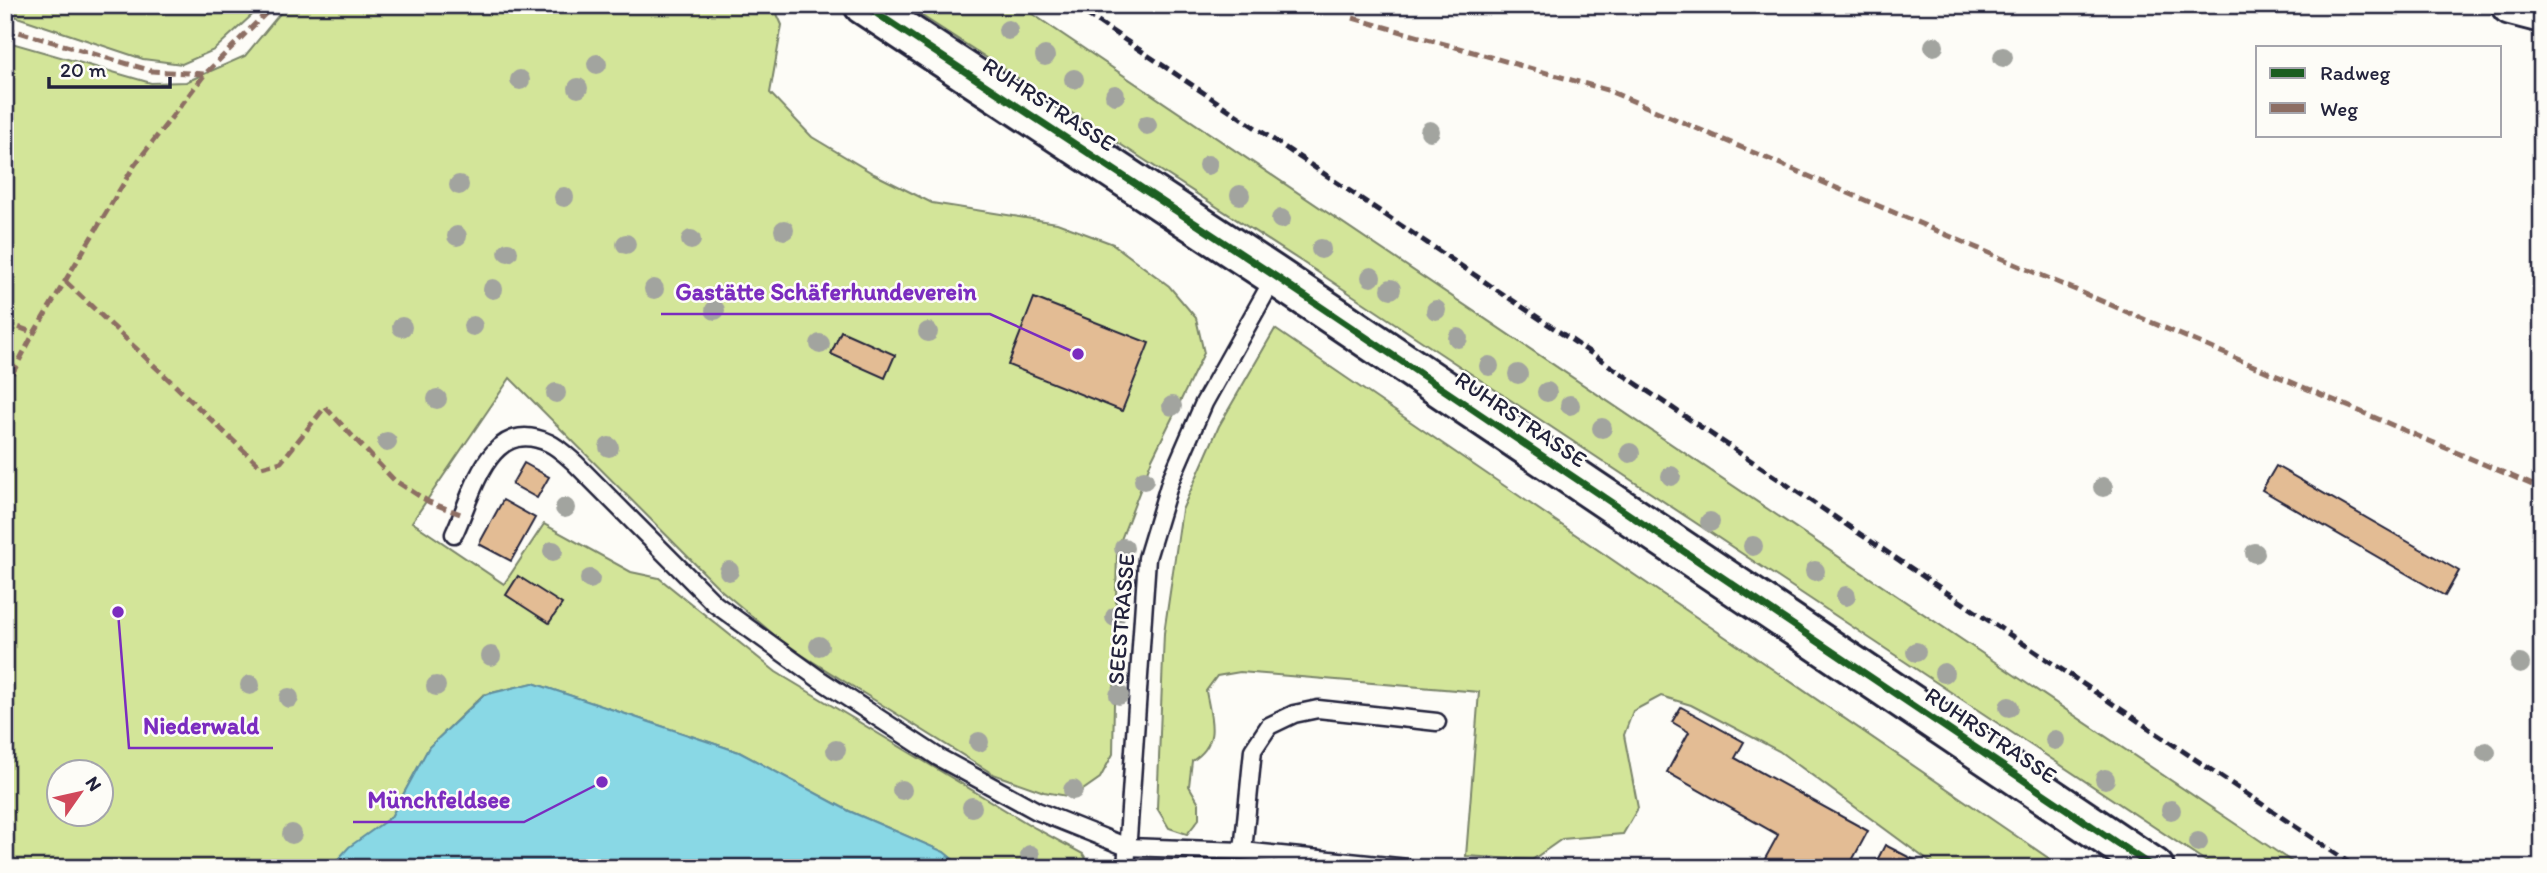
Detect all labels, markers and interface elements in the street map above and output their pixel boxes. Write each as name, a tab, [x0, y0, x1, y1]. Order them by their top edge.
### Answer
scale bar	[49, 46, 170, 90]
legend	[2256, 46, 2502, 136]
street label: RUHRSTRASSE	[977, 51, 1121, 157]
text: 20 m	[60, 57, 107, 82]
text: Radweg	[2320, 60, 2390, 85]
text: Weg	[2320, 96, 2358, 121]
callout: Gastätte Schäferhundeverein	[661, 269, 990, 314]
text: Gastätte Schäferhundeverein	[675, 277, 977, 306]
street label: RUHRSTRASSE	[1450, 365, 1592, 473]
street label: SEESTRASSE	[1101, 552, 1141, 686]
street label: RUHRSTRASSE	[1920, 681, 2062, 789]
callout: Niederwald	[129, 703, 273, 748]
text: Niederwald	[143, 711, 259, 740]
north arrow	[46, 758, 116, 828]
text: N	[81, 772, 107, 796]
callout: Münchfeldsee	[353, 777, 524, 822]
text: Münchfeldsee	[368, 785, 510, 814]

